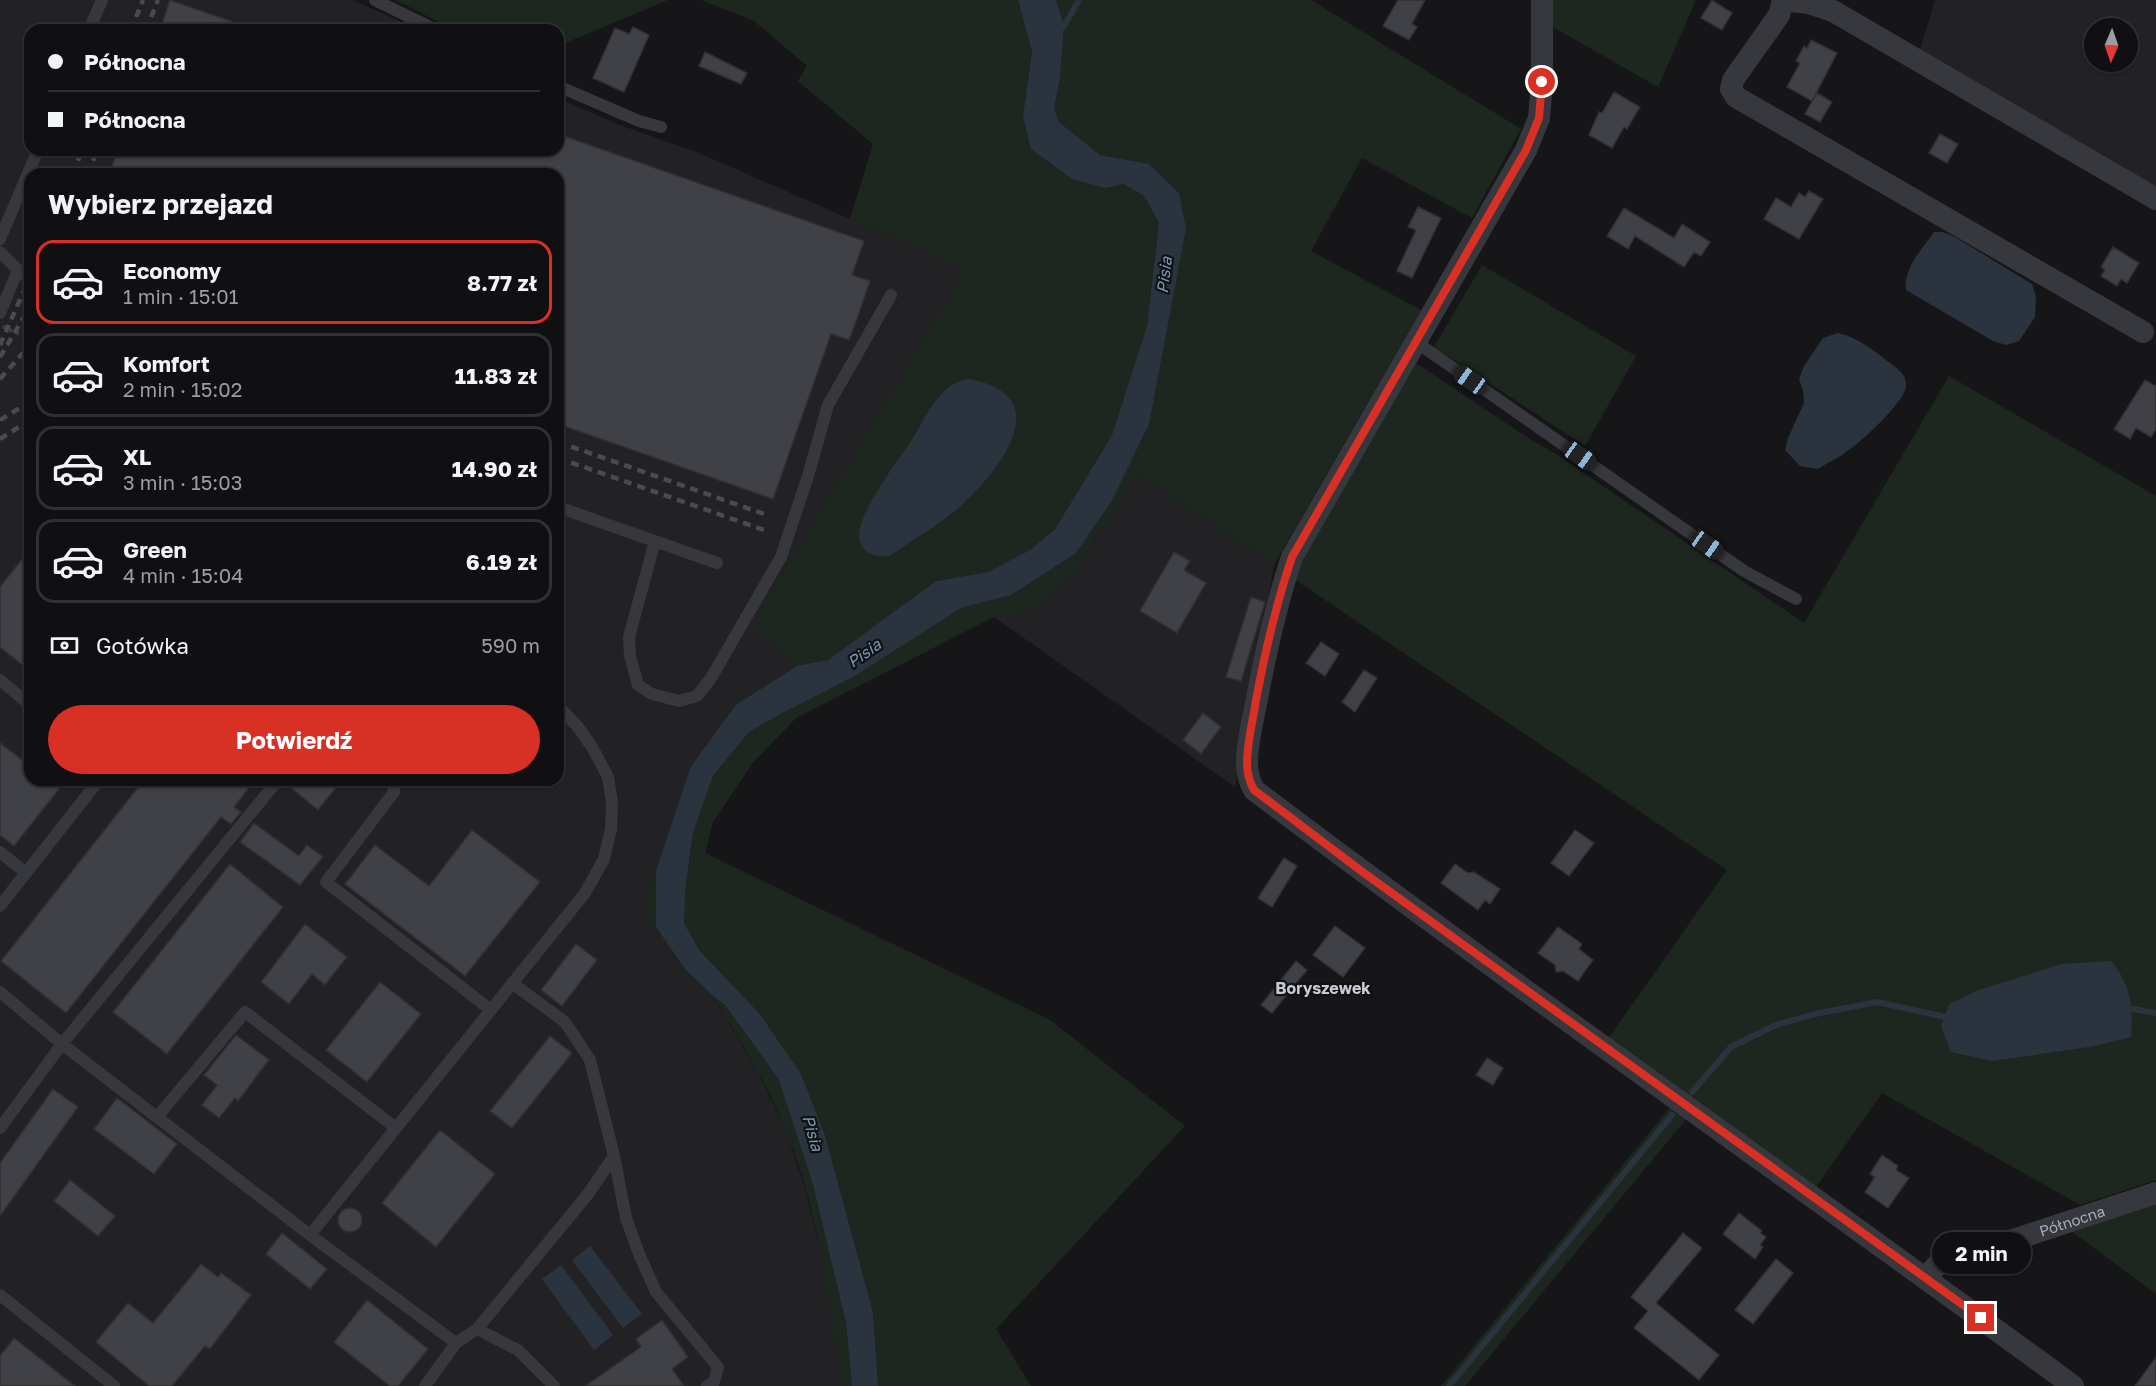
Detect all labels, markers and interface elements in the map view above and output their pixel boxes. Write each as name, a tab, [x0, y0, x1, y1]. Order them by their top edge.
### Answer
north arrow	[2084, 18, 2138, 72]
map controls	[2084, 18, 2138, 72]
text: Północna	[84, 48, 186, 75]
route start	[1528, 68, 1555, 95]
text: Północna	[84, 106, 186, 133]
text: Wybierz przejazd	[48, 188, 273, 220]
icon: car	[51, 255, 105, 309]
water label: Pisia	[1152, 255, 1176, 294]
text: Economy	[123, 257, 221, 284]
text: 8.77 zł	[467, 269, 537, 296]
text: 1 min · 15:01	[123, 284, 238, 308]
icon: car	[51, 348, 105, 402]
text: Komfort	[123, 350, 210, 377]
text: 11.83 zł	[455, 362, 537, 389]
car	[1450, 362, 1490, 398]
text: 2 min · 15:02	[123, 377, 242, 401]
car	[1560, 438, 1600, 474]
icon: car	[51, 441, 105, 495]
text: XL	[123, 443, 151, 470]
text: 14.90 zł	[452, 455, 537, 482]
text: 3 min · 15:03	[123, 470, 242, 494]
car	[1687, 527, 1727, 563]
icon: car	[51, 534, 105, 588]
text: Green	[123, 536, 187, 563]
text: 6.19 zł	[466, 548, 537, 575]
text: 4 min · 15:04	[123, 563, 243, 587]
icon: cash	[48, 629, 81, 662]
text: Gotówka	[96, 632, 189, 659]
text: 590 m	[481, 633, 540, 657]
water label: Pisia	[843, 634, 886, 672]
button: Potwierdź	[48, 705, 540, 774]
district label: Boryszewek	[1275, 978, 1371, 998]
water label: Pisia	[798, 1113, 828, 1154]
street label: Północna	[2037, 1201, 2107, 1240]
callout: 2 min	[1932, 1231, 2030, 1273]
text: 2 min	[1955, 1241, 2008, 1265]
route end	[1967, 1304, 1994, 1331]

